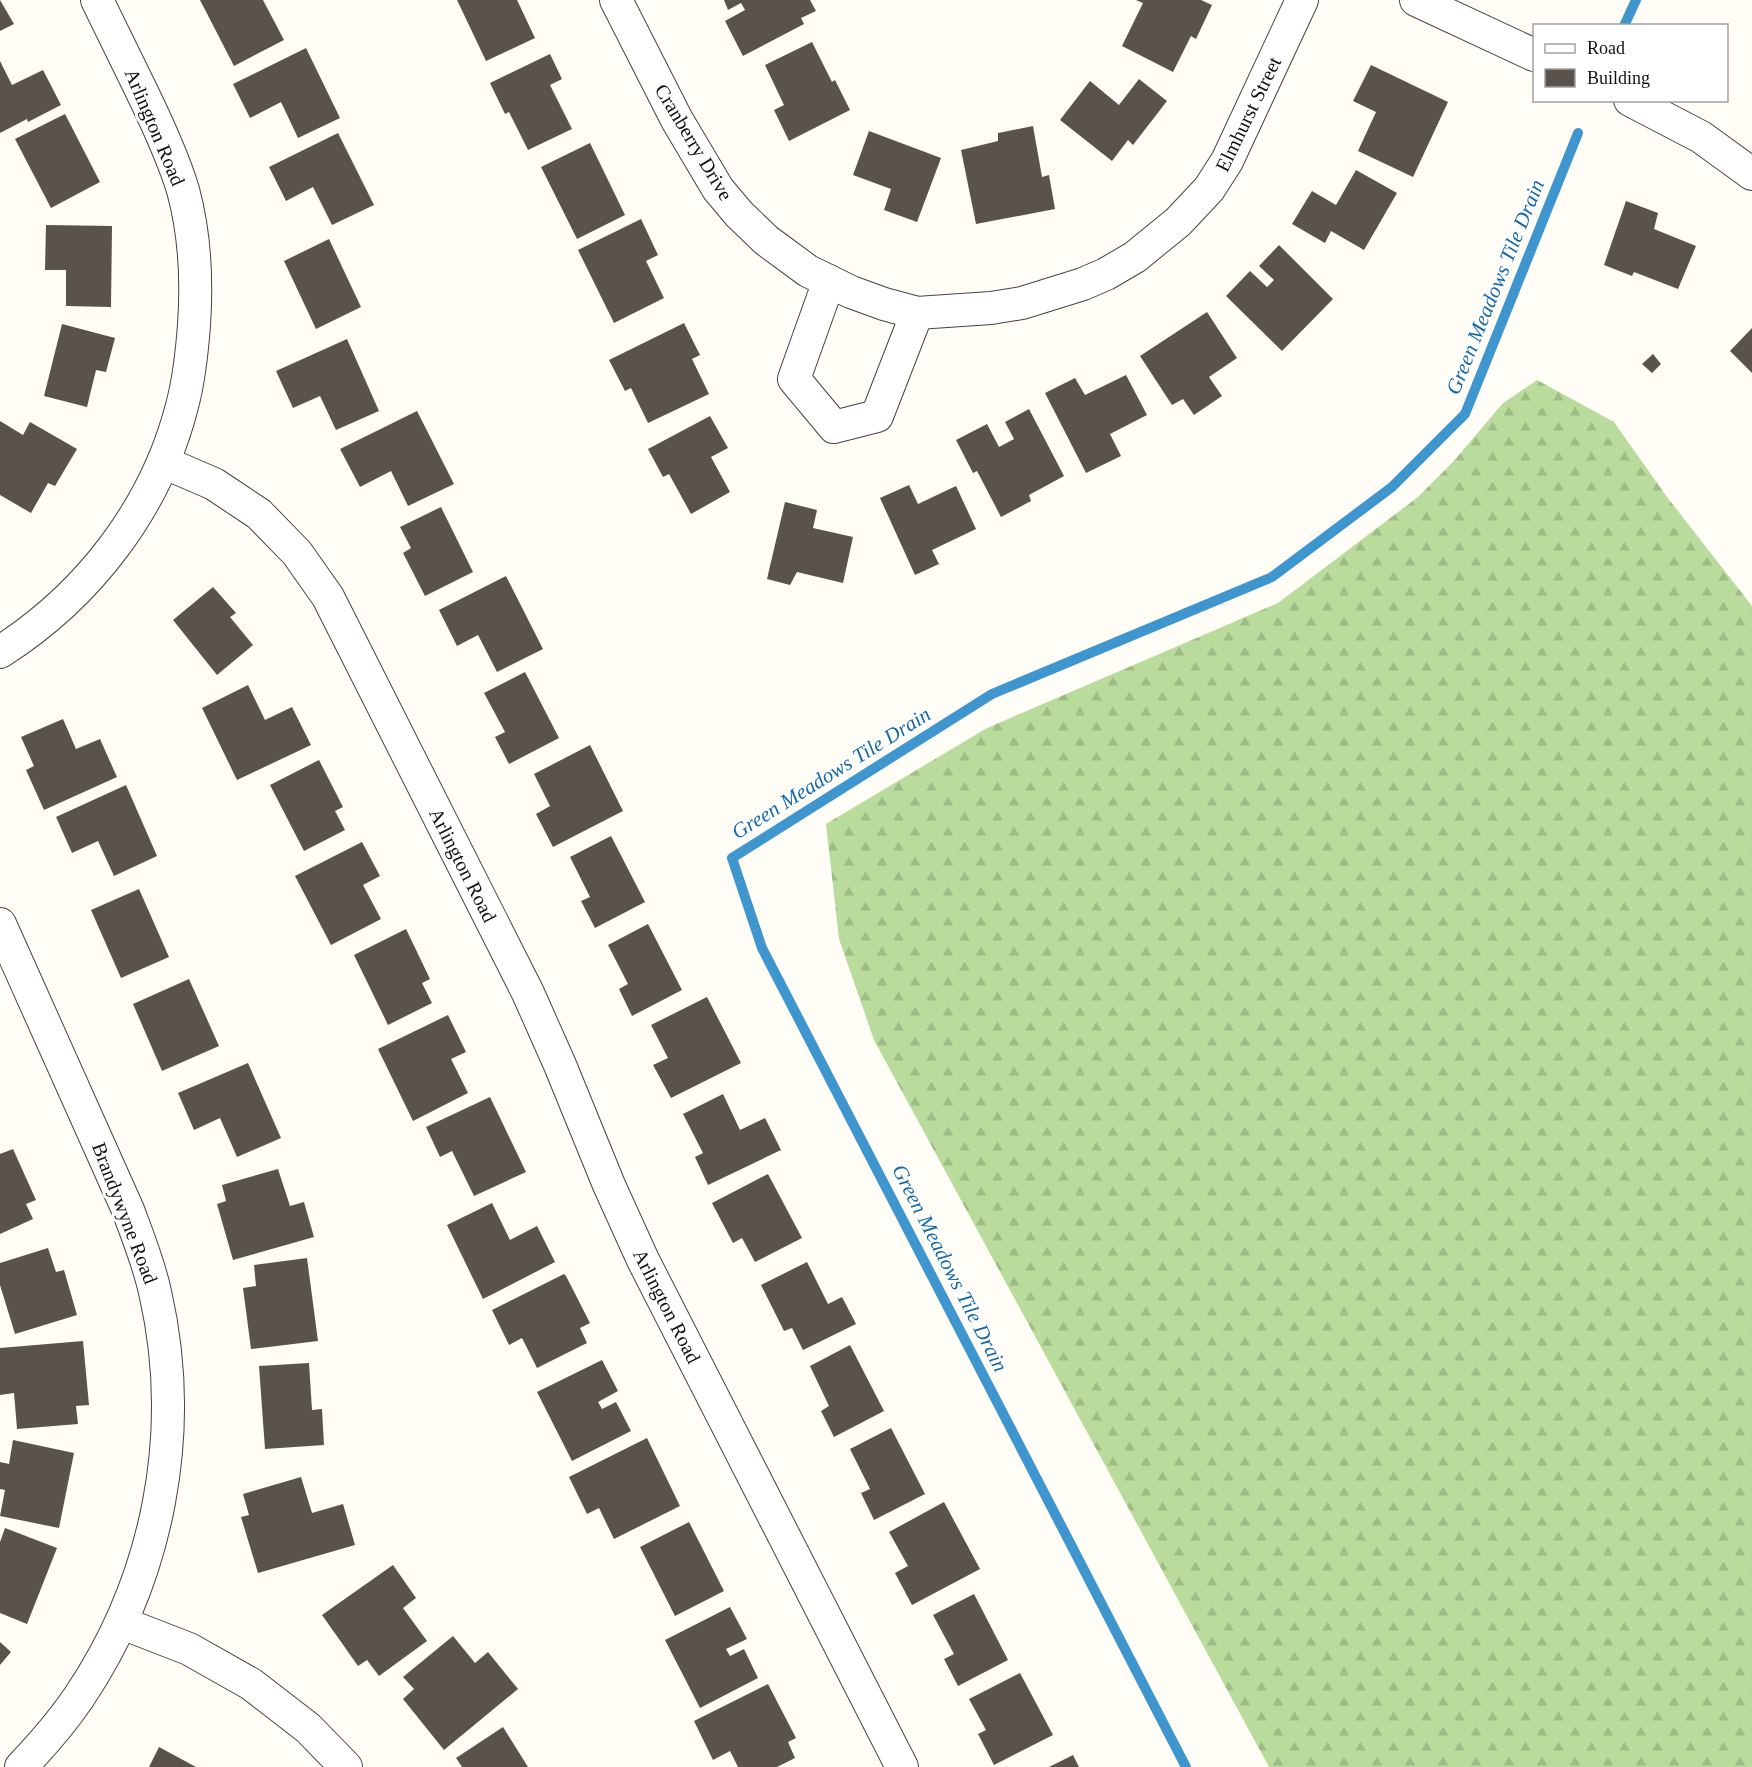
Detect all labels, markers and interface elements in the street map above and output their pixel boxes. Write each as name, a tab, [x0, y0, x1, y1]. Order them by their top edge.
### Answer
legend	[1533, 24, 1728, 102]
text: Road	[1587, 38, 1625, 58]
street label: Elmhurst Street	[1211, 53, 1285, 175]
street label: Arlington Road	[120, 65, 190, 189]
text: Building	[1587, 68, 1650, 88]
street label: Cranberry Drive	[650, 80, 737, 205]
water label: Green Meadows Tile Drain	[1441, 176, 1549, 398]
water label: Green Meadows Tile Drain	[727, 702, 935, 844]
street label: Arlington Road	[424, 804, 501, 926]
street label: Brandywyne Road	[87, 1139, 162, 1287]
water label: Green Meadows Tile Drain	[887, 1160, 1013, 1376]
street label: Arlington Road	[628, 1245, 705, 1367]

